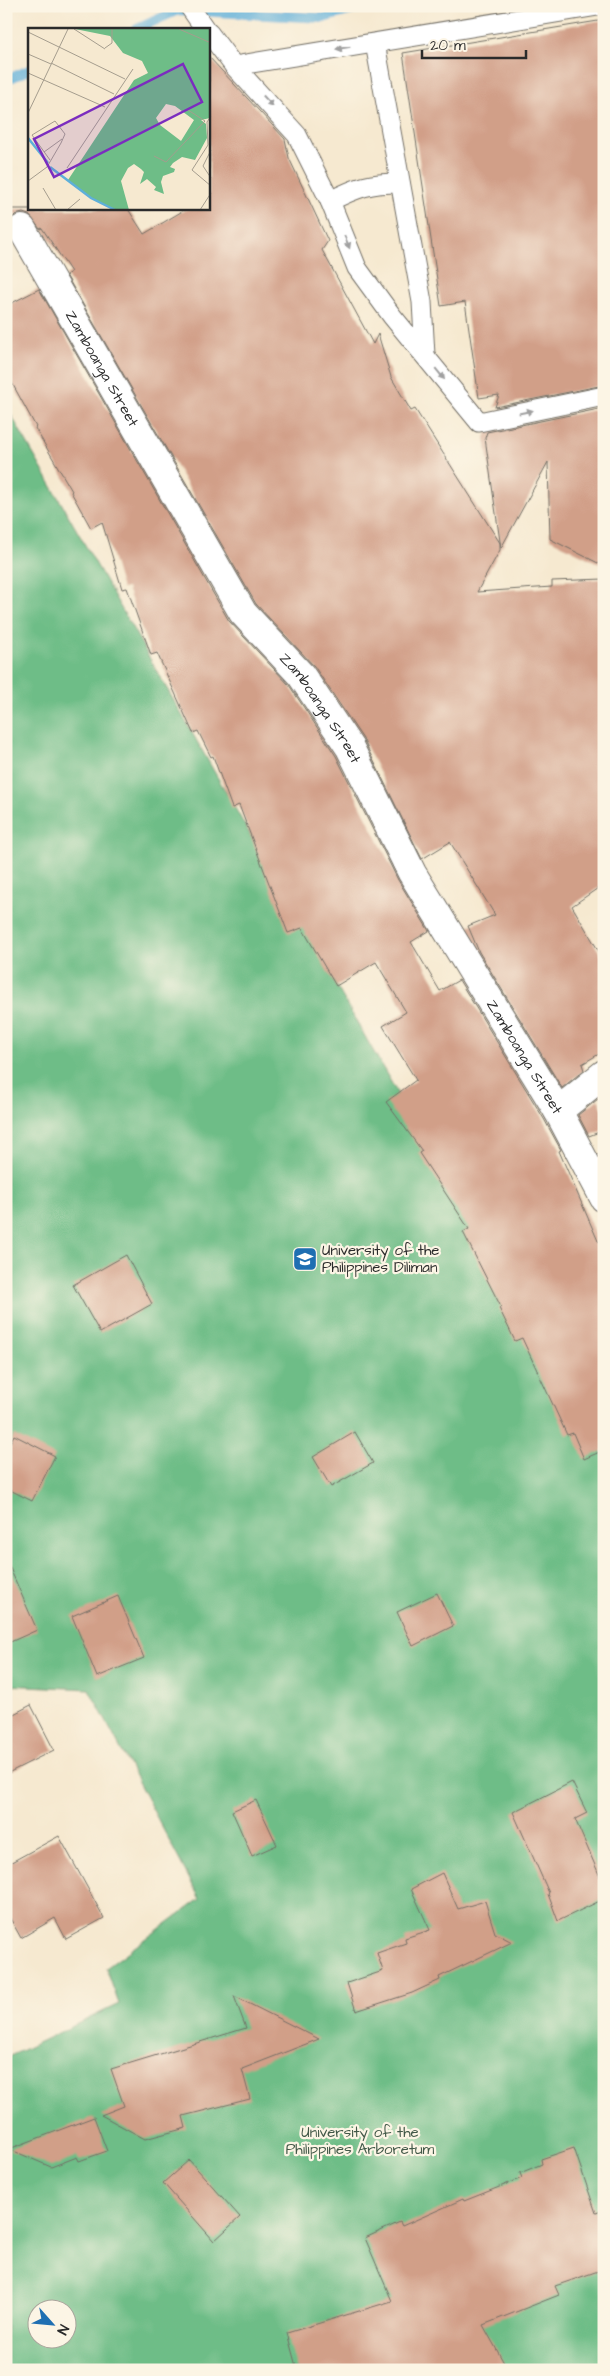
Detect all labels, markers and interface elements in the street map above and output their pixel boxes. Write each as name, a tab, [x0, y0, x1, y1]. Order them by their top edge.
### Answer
inset map	[28, 28, 210, 210]
scale bar	[422, 28, 526, 60]
text: 20 m	[430, 35, 466, 56]
one-way arrow	[335, 44, 351, 52]
one-way arrow	[262, 95, 274, 107]
one-way arrow	[343, 235, 351, 249]
street label: Zamboanga Street	[61, 307, 144, 430]
one-way arrow	[434, 367, 445, 380]
one-way arrow	[519, 408, 534, 416]
street label: Zamboanga Street	[275, 648, 366, 767]
street label: Zamboanga Street	[482, 996, 568, 1118]
place label: University of the Philippines Diliman	[322, 1240, 439, 1278]
school or university icon: University of the Philippines Diliman	[292, 1246, 318, 1272]
park label: University of the Philippines Arboretum	[286, 2122, 435, 2160]
north arrow	[28, 2298, 78, 2348]
text: N	[52, 2321, 74, 2338]

